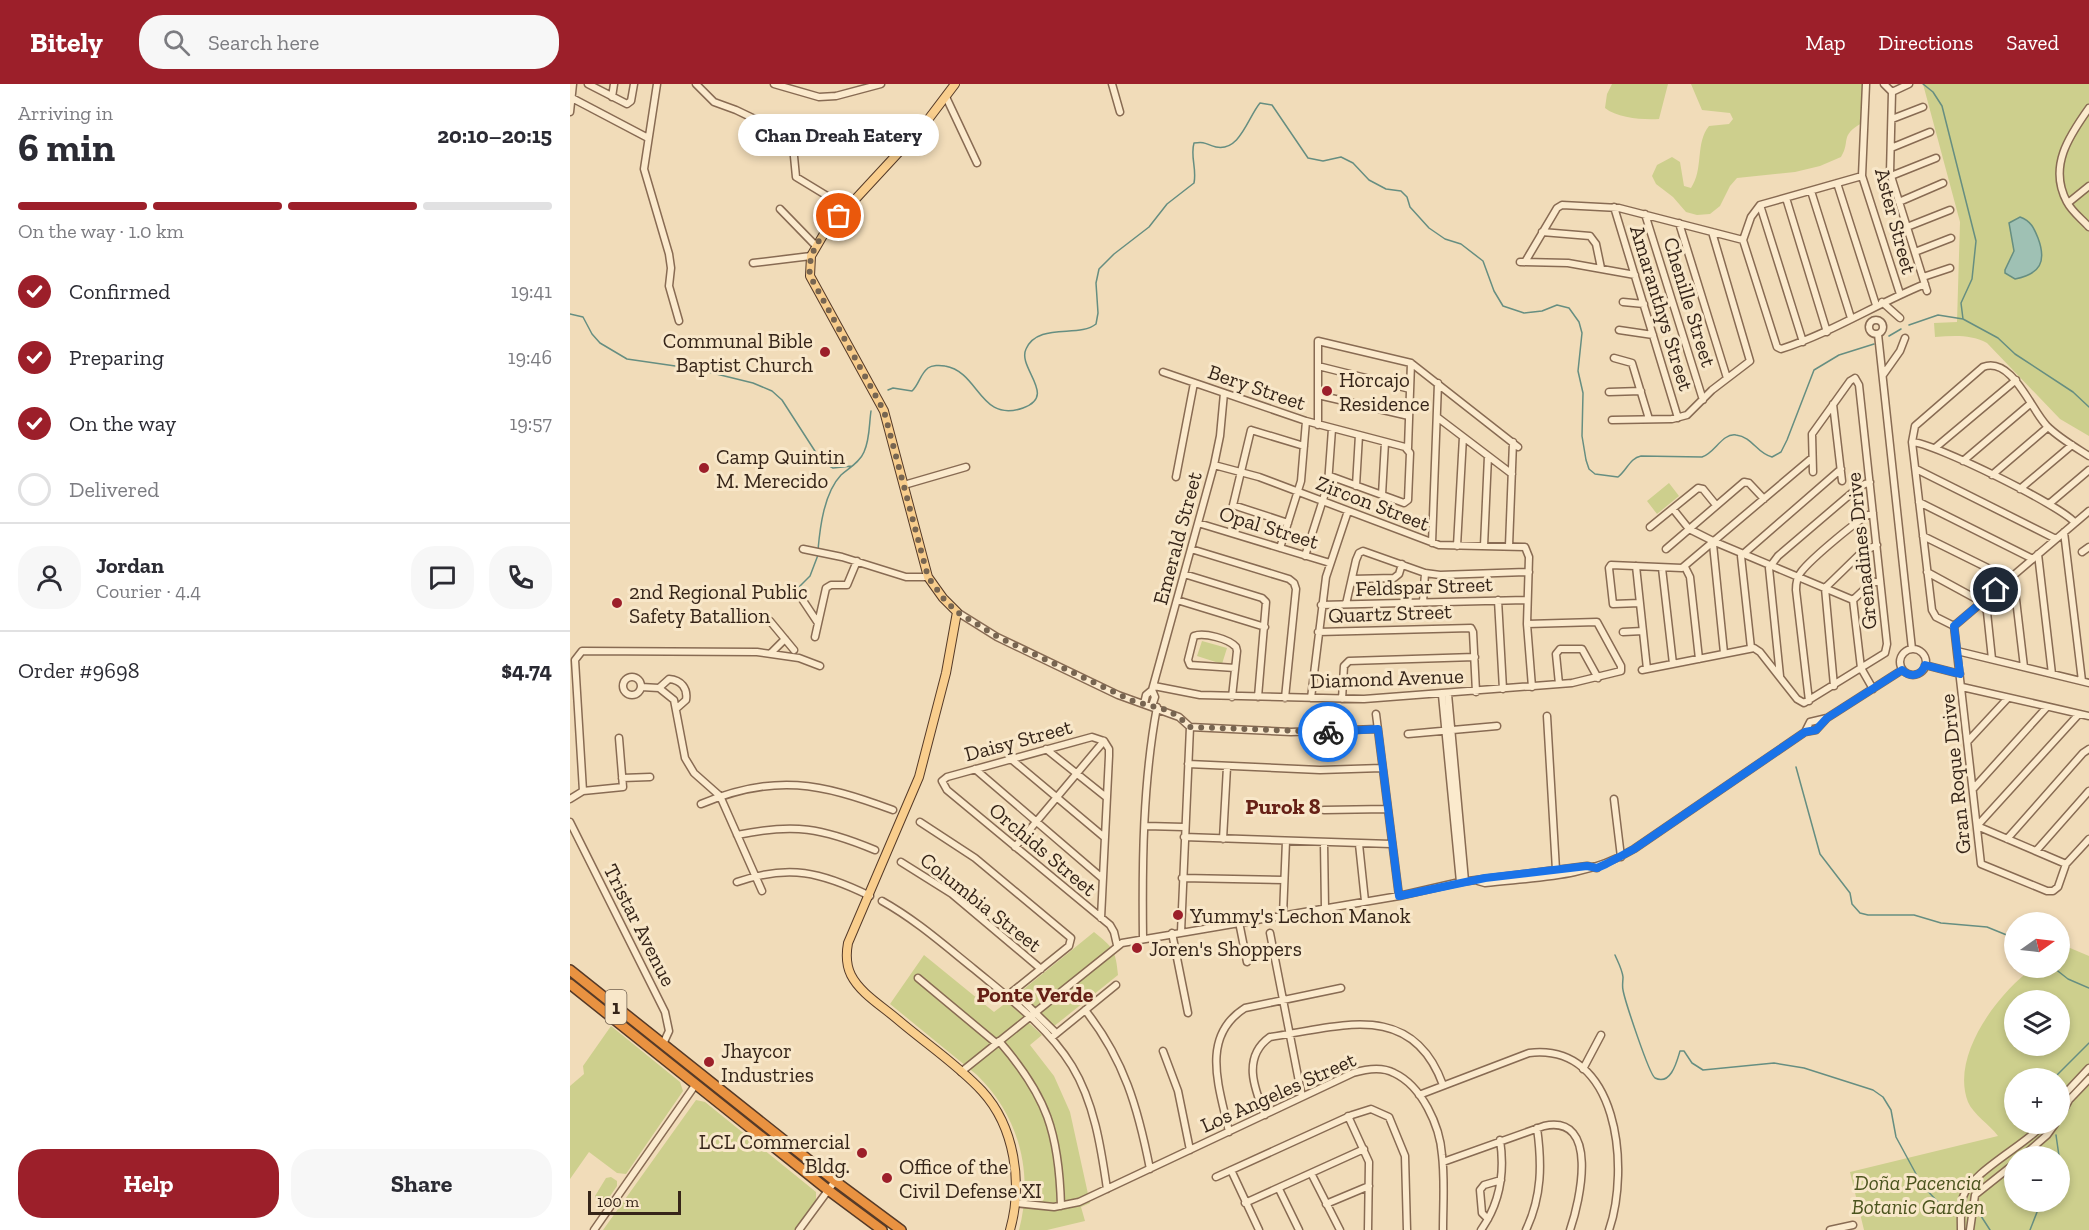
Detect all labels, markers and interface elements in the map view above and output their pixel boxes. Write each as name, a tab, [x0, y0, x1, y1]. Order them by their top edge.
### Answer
search box	[139, 15, 559, 69]
text: Bitely	[30, 26, 103, 59]
icon: search	[160, 26, 193, 59]
text: Search here	[208, 29, 319, 56]
text: Map	[1806, 30, 1846, 55]
text: Directions	[1879, 30, 1973, 55]
text: Saved	[2006, 30, 2059, 55]
text: Arriving in	[18, 101, 113, 125]
callout: Chan Dreah Eatery	[738, 114, 940, 156]
text: 20:10–20:15	[437, 122, 552, 149]
text: Chan Dreah Eatery	[755, 123, 922, 147]
text: 6 min	[18, 124, 115, 171]
street label: Aster Street	[1870, 165, 1922, 277]
pin	[813, 190, 864, 241]
icon: bag	[822, 199, 855, 232]
text: On the way · 1.0 km	[18, 219, 184, 243]
street label: Amaranthys Street	[1625, 222, 1699, 394]
street label: Chenille Street	[1658, 234, 1722, 370]
icon: check	[18, 275, 51, 308]
text: Confirmed	[69, 278, 170, 305]
text: 19:41	[511, 279, 552, 303]
place label: Communal Bible Baptist Church	[663, 328, 813, 377]
icon: check	[18, 341, 51, 374]
text: Preparing	[69, 344, 164, 371]
text: 19:46	[508, 345, 552, 369]
marker: Communal Bible Baptist Church	[818, 345, 832, 359]
street label: Bery Street	[1205, 359, 1309, 415]
place label: Horcajo Residence	[1339, 367, 1430, 416]
marker: Horcajo Residence	[1320, 384, 1334, 398]
icon: check	[18, 407, 51, 440]
text: On the way	[69, 410, 176, 437]
text: 19:57	[510, 411, 552, 435]
place label: Camp Quintin M. Merecido	[716, 444, 845, 493]
marker: Camp Quintin M. Merecido	[697, 461, 711, 475]
street label: Emerald Street	[1147, 469, 1207, 607]
street label: Zircon Street	[1313, 470, 1433, 536]
street label: Grenadines Drive	[1840, 471, 1882, 631]
text: Delivered	[69, 476, 159, 503]
street label: Opal Street	[1216, 500, 1322, 554]
button: person	[18, 546, 81, 609]
button: chat	[411, 546, 474, 609]
button: phone	[489, 546, 552, 609]
text: Jordan	[96, 552, 164, 579]
pin	[1970, 564, 2021, 615]
street label: Feldspar Street	[1355, 571, 1493, 601]
icon: home	[1979, 573, 2012, 606]
text: Courier · 4.4	[96, 579, 201, 603]
place label: 2nd Regional Public Safety Batallion	[629, 579, 808, 628]
marker: 2nd Regional Public Safety Batallion	[610, 596, 624, 610]
street label: Quartz Street	[1328, 598, 1453, 628]
text: Order #9698	[18, 657, 139, 684]
text: $4.74	[501, 657, 552, 684]
street label: Diamond Avenue	[1310, 663, 1464, 693]
street label: Gran Roque Drive	[1934, 693, 1976, 855]
courier	[1298, 702, 1358, 762]
street label: Daisy Street	[962, 714, 1075, 766]
icon: bike	[1312, 716, 1345, 749]
district label: Purok 8	[1245, 793, 1321, 820]
street label: Orchids Street	[984, 797, 1102, 901]
street label: Columbia Street	[915, 847, 1047, 957]
street label: Tristar Avenue	[599, 860, 682, 990]
place label: Yummy's Lechon Manok	[1189, 903, 1411, 928]
marker: Yummy's Lechon Manok	[1171, 908, 1185, 922]
north arrow	[2004, 912, 2070, 978]
map controls	[2004, 912, 2070, 1212]
place label: Joren's Shoppers	[1149, 936, 1302, 961]
marker: Joren's Shoppers	[1130, 941, 1144, 955]
district label: Ponte Verde	[977, 981, 1094, 1008]
road number: 1	[606, 990, 627, 1024]
button: layers	[2004, 990, 2070, 1056]
place label: Jhaycor Industries	[721, 1038, 814, 1087]
street label: Los Angeles Street	[1196, 1046, 1360, 1137]
marker: Jhaycor Industries	[702, 1055, 716, 1069]
button: +	[2004, 1068, 2070, 1134]
place label: LCL Commercial Bldg.	[699, 1129, 850, 1178]
marker: LCL Commercial Bldg.	[855, 1146, 869, 1160]
button: −	[2004, 1146, 2070, 1212]
button: Help	[18, 1149, 279, 1218]
button: Share	[291, 1149, 552, 1218]
place label: Office of the Civil Defense XI	[899, 1154, 1042, 1203]
park label: Doña Pacencia Botanic Garden	[1851, 1170, 1985, 1219]
marker: Office of the Civil Defense XI	[880, 1171, 894, 1185]
scale bar	[588, 1188, 681, 1216]
text: 100 m	[597, 1192, 639, 1211]

